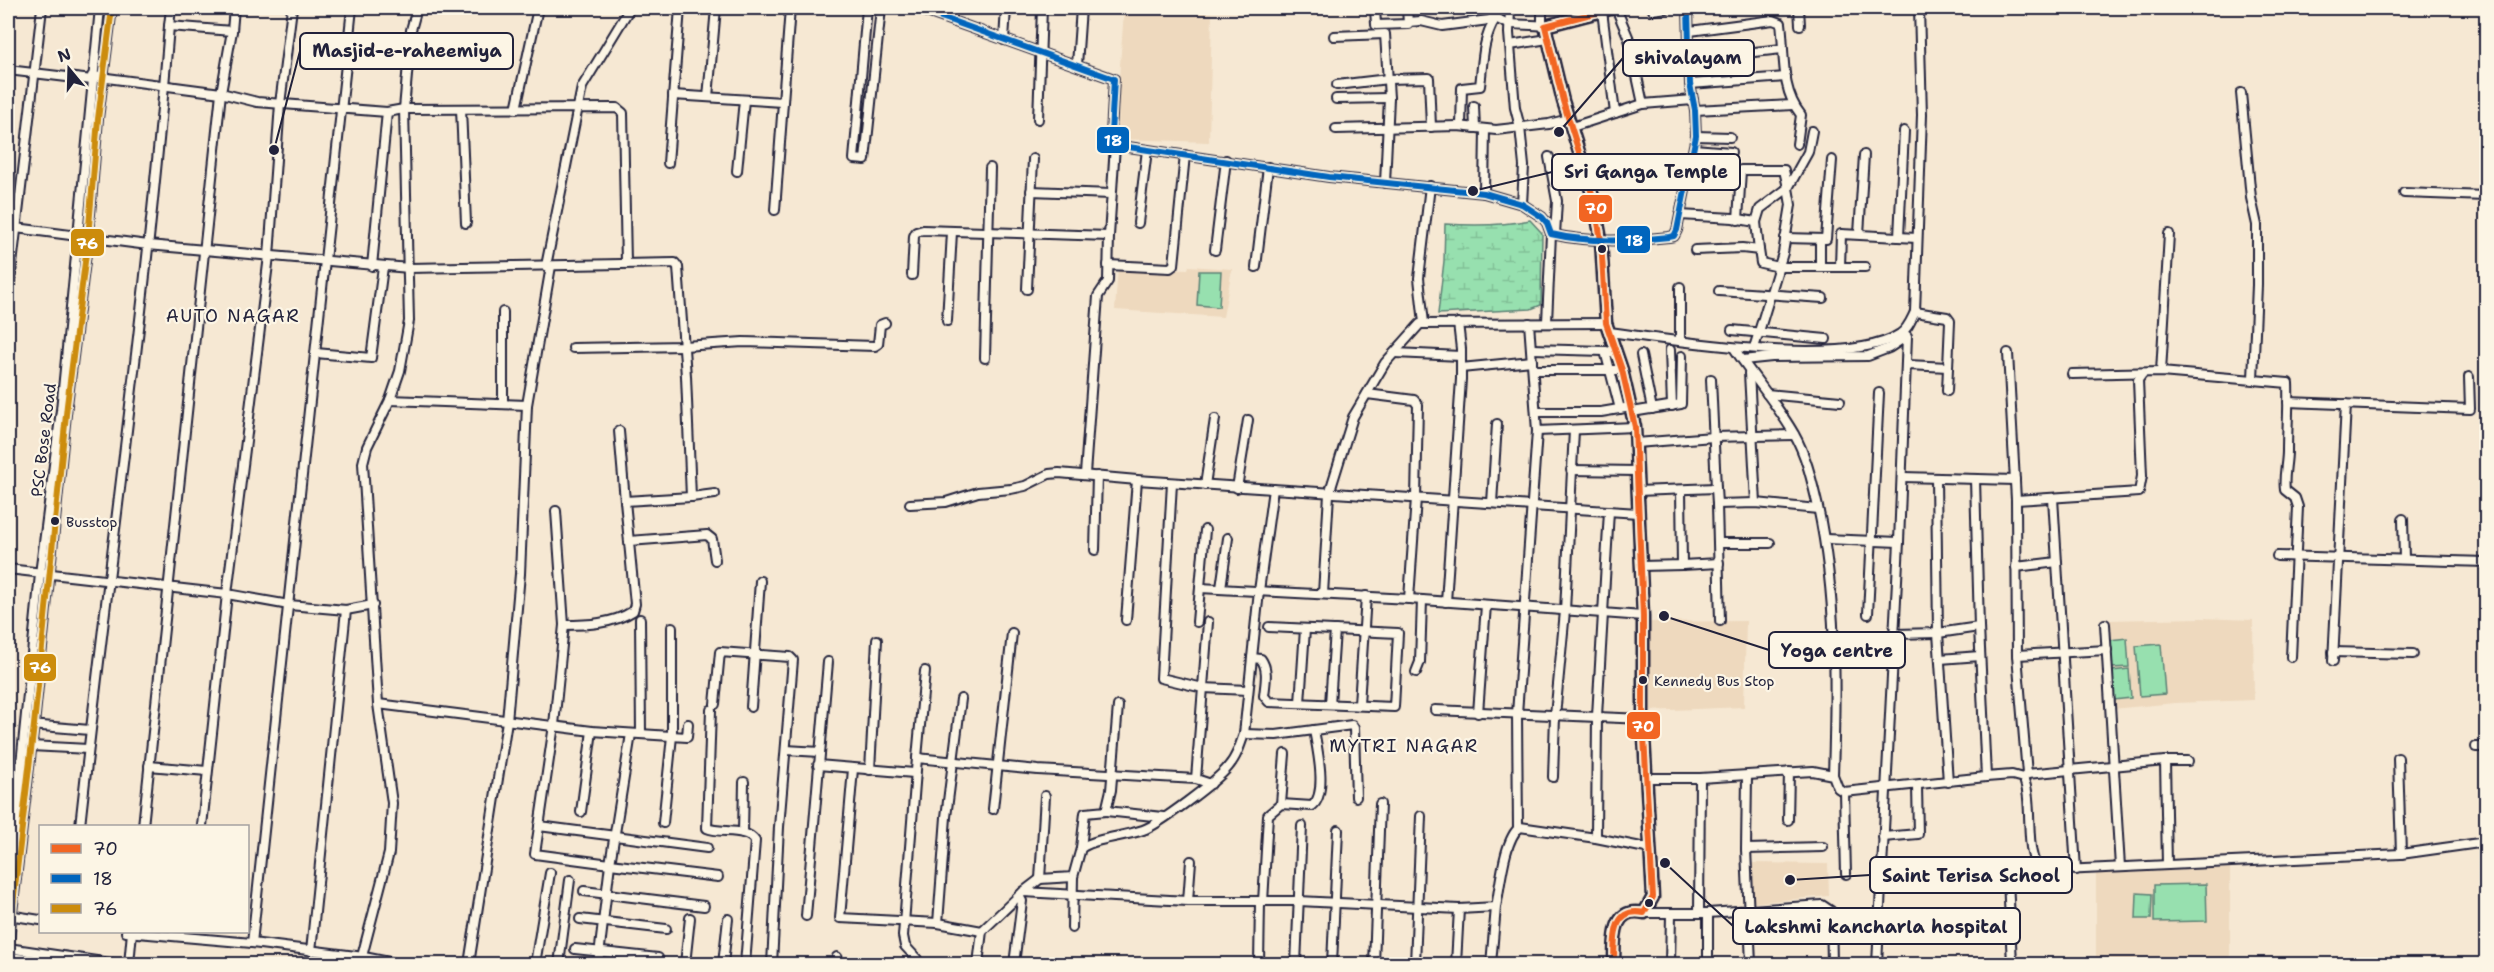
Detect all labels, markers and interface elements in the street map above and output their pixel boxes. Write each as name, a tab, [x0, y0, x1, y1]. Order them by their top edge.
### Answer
callout: Masjid-e-raheemiya	[300, 33, 513, 69]
north arrow	[39, 39, 99, 99]
text: Masjid-e-raheemiya	[312, 39, 502, 63]
callout: shivalayam	[1623, 40, 1754, 76]
text: N	[55, 43, 74, 67]
text: shivalayam	[1634, 46, 1742, 70]
line badge: 18	[1096, 126, 1130, 154]
text: 18	[1104, 130, 1122, 151]
callout: Sri Ganga Temple	[1552, 154, 1740, 190]
text: Sri Ganga Temple	[1564, 160, 1728, 184]
line badge: 70	[1578, 194, 1613, 223]
text: 70	[1585, 198, 1607, 219]
line badge: 18	[1616, 225, 1651, 254]
line badge: 76	[70, 228, 105, 257]
text: 18	[1625, 230, 1643, 251]
text: 76	[76, 233, 98, 254]
unlabelled marker	[1596, 243, 1608, 255]
district label: AUTO NAGAR	[166, 304, 300, 328]
street label: PSC Bose Road	[26, 382, 61, 498]
place label: Busstop	[66, 513, 118, 531]
marker: Busstop	[49, 515, 61, 527]
callout: Yoga centre	[1769, 632, 1905, 668]
text: Yoga centre	[1781, 639, 1893, 663]
line badge: 76	[23, 653, 57, 682]
text: 76	[29, 657, 51, 678]
place label: Kennedy Bus Stop	[1654, 672, 1774, 690]
marker: Kennedy Bus Stop	[1637, 674, 1649, 686]
line badge: 70	[1626, 711, 1661, 740]
text: 70	[1632, 716, 1654, 737]
district label: MYTRI NAGAR	[1329, 734, 1479, 758]
legend	[39, 825, 249, 933]
text: 70	[93, 837, 118, 861]
callout: Saint Terisa School	[1870, 857, 2072, 893]
text: Saint Terisa School	[1882, 864, 2060, 888]
text: 18	[93, 867, 113, 891]
text: 76	[93, 897, 117, 921]
unlabelled marker	[1643, 897, 1655, 909]
callout: Lakshmi kancharla hospital	[1733, 908, 2020, 944]
text: Lakshmi kancharla hospital	[1745, 915, 2007, 939]

